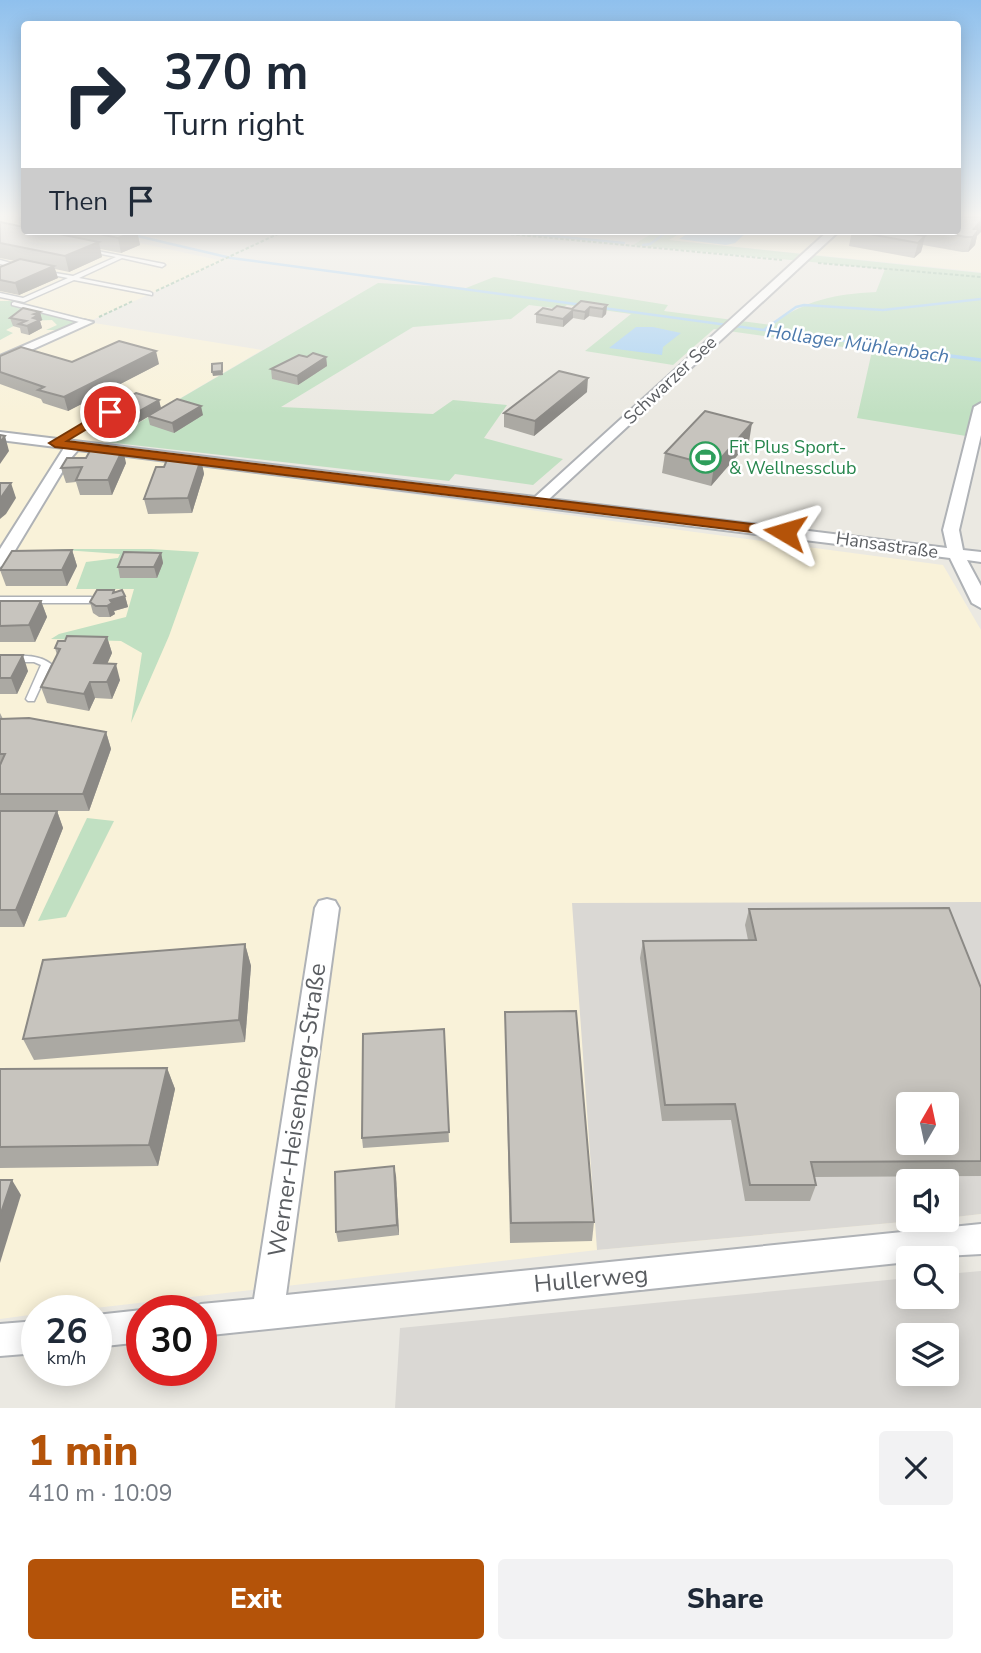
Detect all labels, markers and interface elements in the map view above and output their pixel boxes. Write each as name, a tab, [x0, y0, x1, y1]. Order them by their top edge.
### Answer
text: 370 m	[164, 39, 308, 106]
icon: right	[49, 49, 140, 140]
text: Turn right	[164, 103, 304, 146]
icon: arrive	[122, 182, 160, 220]
text: Then	[49, 184, 108, 219]
water label: Hollager Mühlenbach	[765, 318, 951, 370]
street label: Schwarzer See	[618, 330, 722, 430]
pin	[80, 382, 140, 442]
icon: arrive	[91, 393, 129, 431]
place label: Fit Plus Sport- & Wellnessclub	[729, 435, 856, 480]
sports icon: Fit Plus Sport- & Wellnessclub	[689, 440, 723, 474]
position arrow	[748, 495, 822, 569]
street label: Hansastraße	[834, 526, 940, 564]
street label: Werner-Heisenberg-Straße	[261, 961, 333, 1259]
north arrow	[896, 1092, 959, 1155]
map controls	[896, 1092, 959, 1386]
button: sound	[896, 1169, 959, 1232]
button: search	[896, 1246, 959, 1309]
street label: Hullerweg	[532, 1258, 650, 1300]
speed limit sign: 30	[126, 1295, 217, 1386]
text: 26	[45, 1308, 88, 1355]
button: layers	[896, 1323, 959, 1386]
text: km/h	[47, 1346, 86, 1370]
text: 1 min	[28, 1423, 138, 1480]
button: close	[879, 1431, 953, 1505]
text: 410 m · 10:09	[28, 1478, 173, 1509]
button: Exit	[28, 1559, 484, 1639]
button: Share	[498, 1559, 953, 1639]

